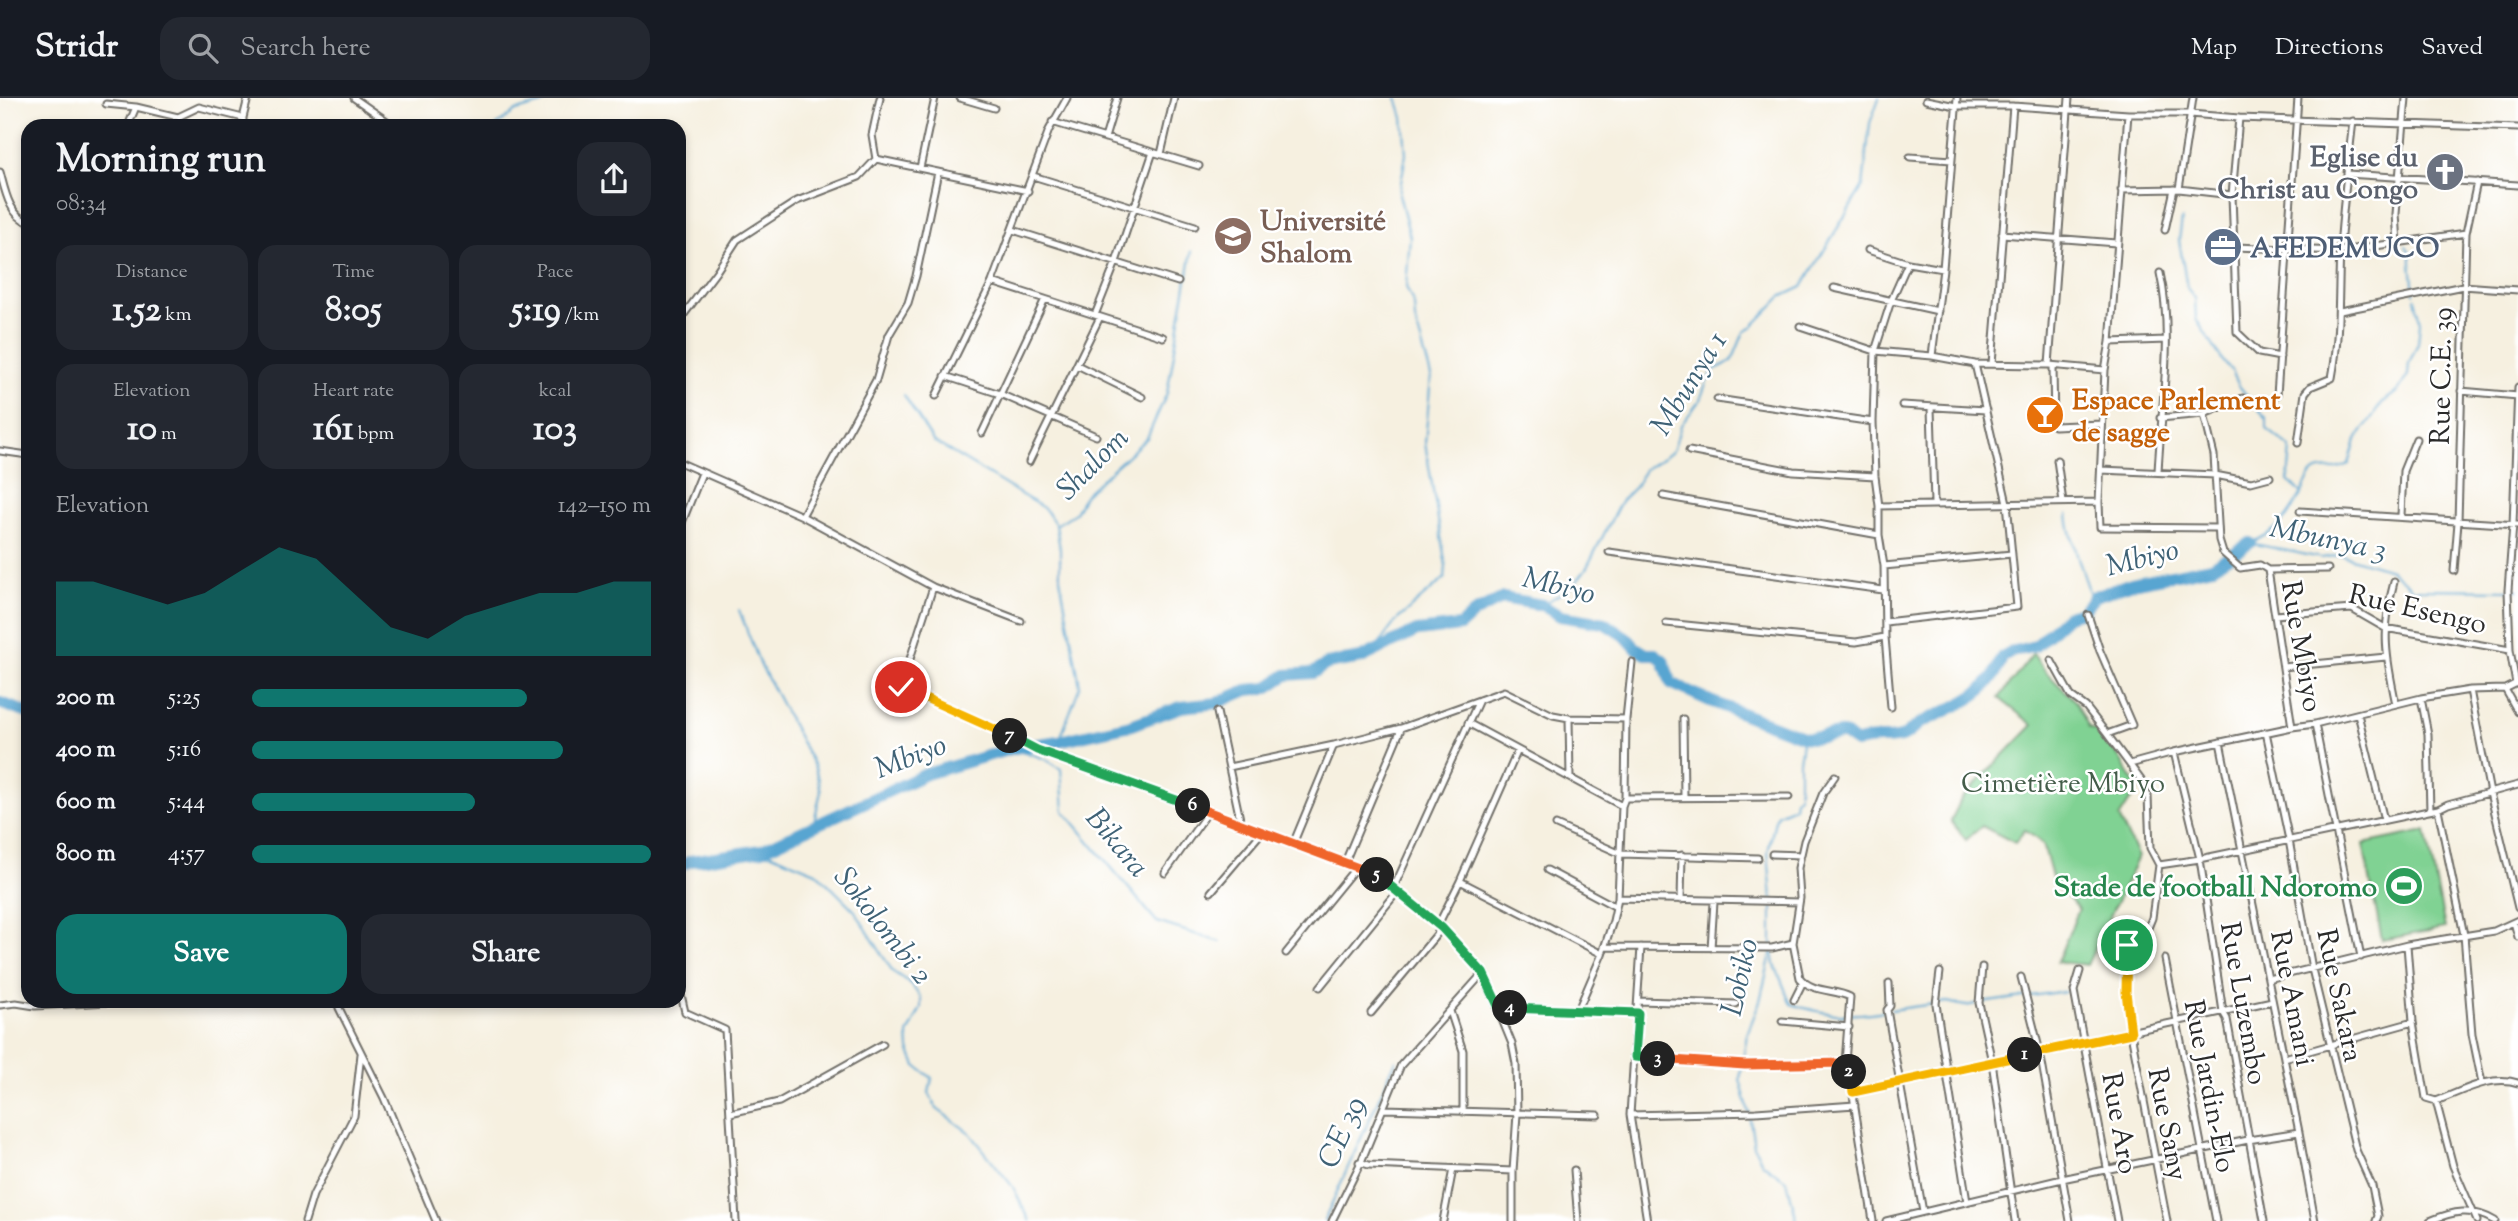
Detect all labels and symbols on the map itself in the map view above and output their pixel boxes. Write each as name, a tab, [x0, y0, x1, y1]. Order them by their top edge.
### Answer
place label: Eglise du Christ au Congo	[2217, 139, 2419, 211]
church icon: Eglise du Christ au Congo	[2424, 151, 2466, 193]
place label: Université Shalom	[1260, 203, 1386, 275]
school or university icon: Université Shalom	[1212, 215, 1254, 257]
office icon: AFEDEMUCO	[2202, 226, 2244, 268]
place label: AFEDEMUCO	[2250, 230, 2439, 270]
street label: Rue C.E. 39	[2422, 307, 2464, 445]
water label: Mbunya 1	[1641, 324, 1739, 445]
place label: Espace Parlement de sagge	[2072, 382, 2281, 454]
bar icon: Espace Parlement de sagge	[2024, 394, 2066, 436]
water label: Shalom	[1048, 418, 1140, 511]
water label: Mbunya 3	[2265, 507, 2390, 574]
water label: Mbiyo	[2101, 530, 2184, 589]
water label: Mbiyo	[1517, 558, 1600, 617]
street label: Rue Esengo	[2344, 576, 2490, 646]
street label: Rue Mbiyo	[2269, 578, 2331, 715]
pin	[871, 657, 931, 717]
pin: 7	[992, 718, 1028, 754]
water label: Mbiyo	[869, 725, 953, 792]
park label: Cimetière Mbiyo	[1961, 765, 2165, 805]
pin: 6	[1176, 788, 1210, 824]
water label: Bikara	[1074, 799, 1158, 888]
pin: 5	[1360, 858, 1394, 892]
water label: Sokolombi 2	[822, 859, 942, 995]
sports icon: Stade de football Ndoromo	[2383, 865, 2425, 907]
place label: Stade de football Ndoromo	[2054, 869, 2377, 909]
pin	[2097, 915, 2157, 975]
street label: Rue Luzembo	[2208, 919, 2276, 1088]
street label: Rue Sakara	[2304, 925, 2372, 1066]
street label: Rue Amani	[2258, 927, 2324, 1070]
water label: Lobiko	[1712, 934, 1771, 1021]
pin: 4	[1492, 990, 1528, 1026]
street label: Rue Jardin-Elo	[2172, 997, 2244, 1176]
pin: 1	[2008, 1038, 2042, 1072]
pin: 3	[1640, 1042, 1676, 1076]
pin: 2	[1832, 1054, 1867, 1090]
street label: Rue Sany	[2136, 1065, 2197, 1184]
street label: Rue Aro	[2089, 1070, 2147, 1177]
water label: CE 39	[1309, 1090, 1378, 1176]

